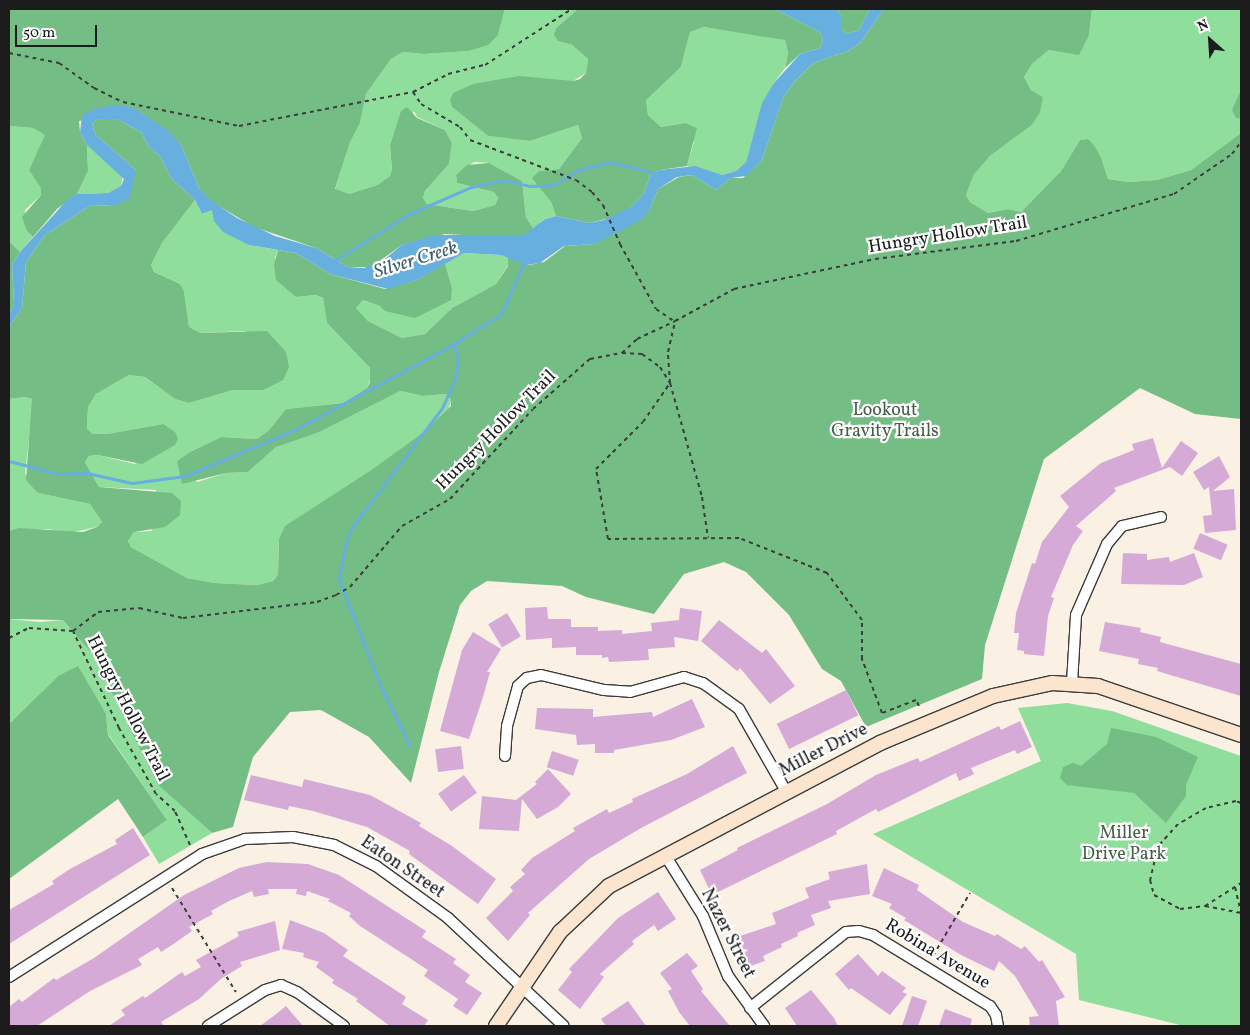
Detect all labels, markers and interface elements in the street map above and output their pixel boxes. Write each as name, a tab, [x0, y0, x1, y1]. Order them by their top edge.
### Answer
scale bar	[18, 15, 100, 47]
north arrow	[1185, 15, 1235, 65]
text: N	[1194, 15, 1212, 37]
text: 50 m	[23, 23, 55, 44]
street label: Hungry Hollow Trail	[866, 213, 1030, 259]
water label: Silver Creek	[371, 237, 461, 285]
street label: Hungry Hollow Trail	[432, 366, 562, 496]
park label: Lookout Gravity Trails	[831, 401, 939, 444]
street label: Hungry Hollow Trail	[81, 632, 173, 786]
street label: Miller Drive	[776, 719, 872, 783]
park label: Miller Drive Park	[1082, 824, 1166, 866]
street label: Eaton Street	[356, 832, 448, 904]
street label: Nazer Street	[695, 885, 759, 983]
street label: Robina Avenue	[881, 915, 993, 995]

